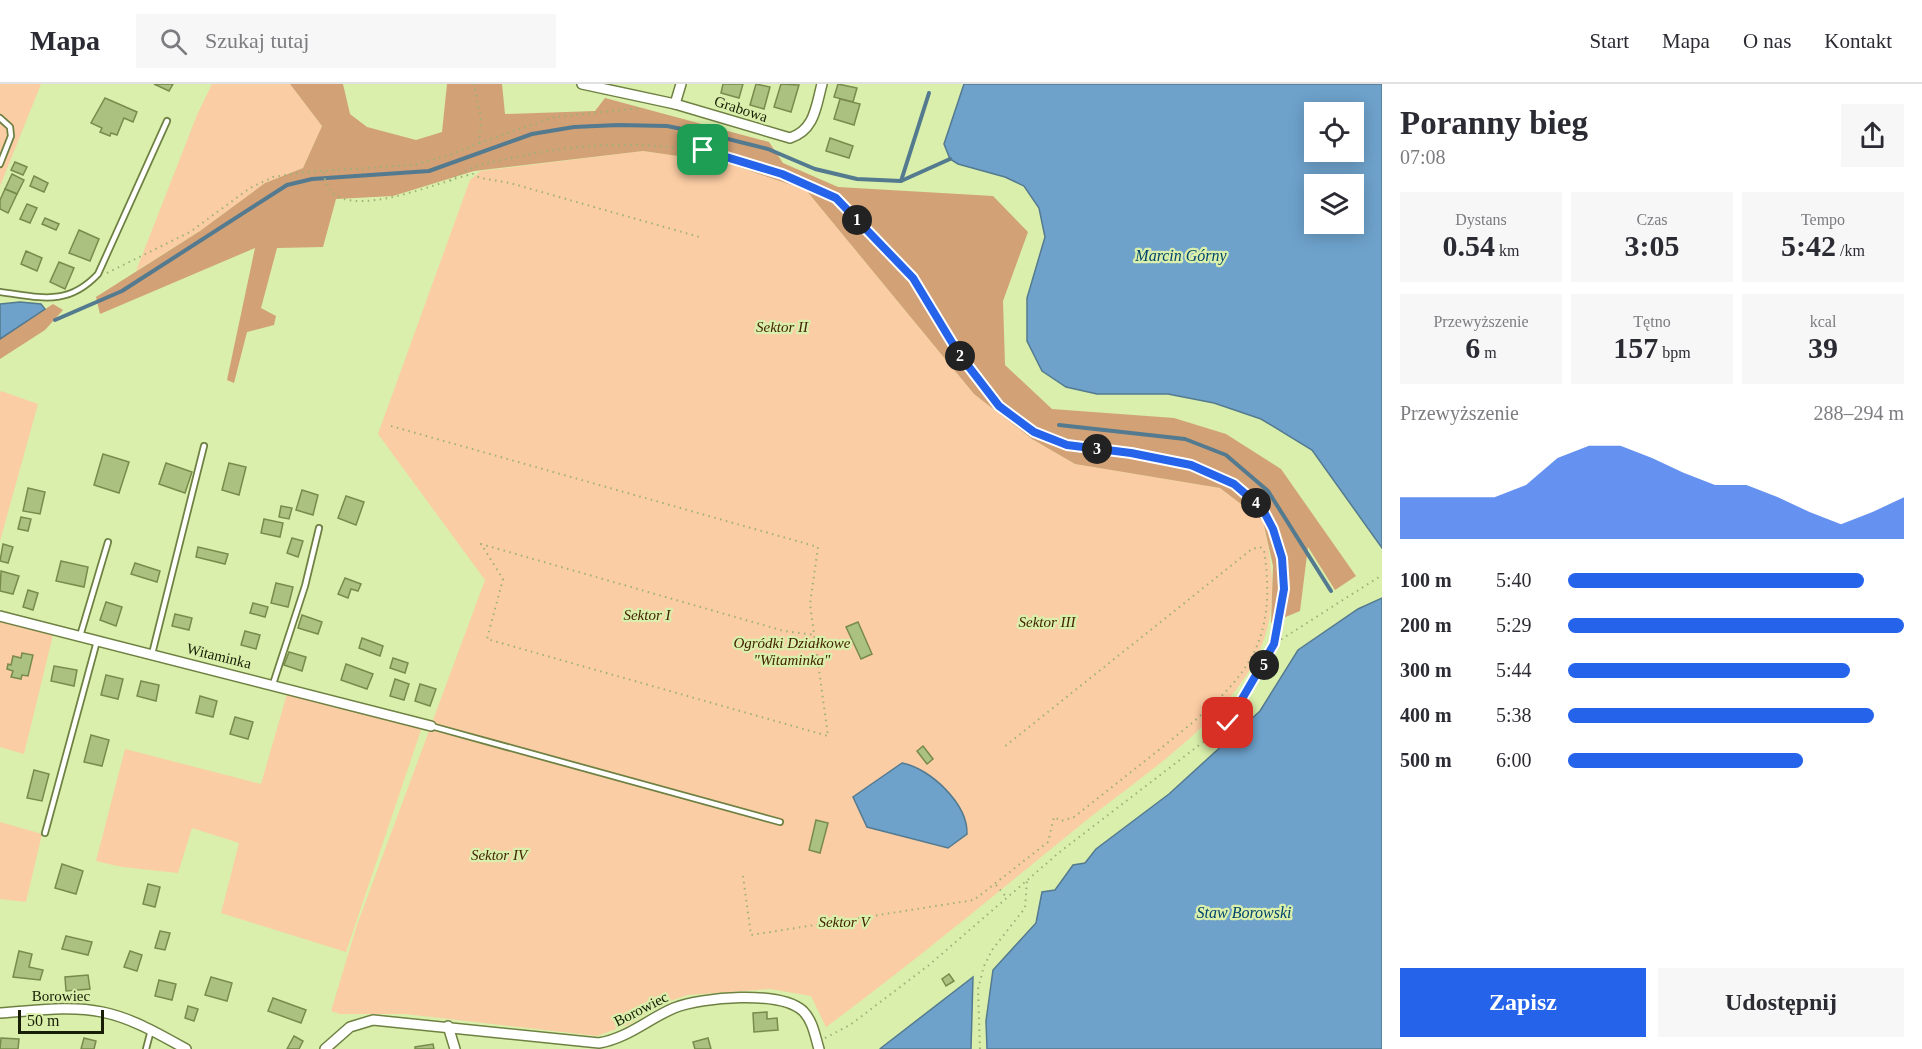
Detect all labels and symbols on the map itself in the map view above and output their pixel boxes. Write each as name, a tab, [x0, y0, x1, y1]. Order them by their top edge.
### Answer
street label: Grabowa	[712, 93, 770, 125]
pin	[677, 124, 728, 175]
pin: 1	[842, 205, 872, 235]
water label: Marcin Górny	[1134, 247, 1228, 265]
park label: Sektor II	[756, 319, 809, 335]
pin: 2	[945, 341, 975, 371]
pin: 3	[1082, 434, 1112, 464]
pin: 4	[1241, 488, 1271, 518]
park label: Sektor I	[623, 607, 672, 623]
park label: Sektor III	[1018, 614, 1077, 630]
park label: Ogródki Działkowe "Witaminka"	[733, 635, 851, 668]
street label: Witaminka	[185, 640, 253, 672]
pin: 5	[1249, 650, 1279, 680]
pin	[1202, 697, 1253, 748]
park label: Sektor IV	[471, 847, 529, 863]
water label: Staw Borowski	[1197, 904, 1291, 921]
park label: Sektor V	[818, 914, 871, 930]
street label: Borowiec	[32, 988, 90, 1004]
street label: Borowiec	[611, 988, 671, 1029]
scale bar	[18, 1007, 104, 1034]

